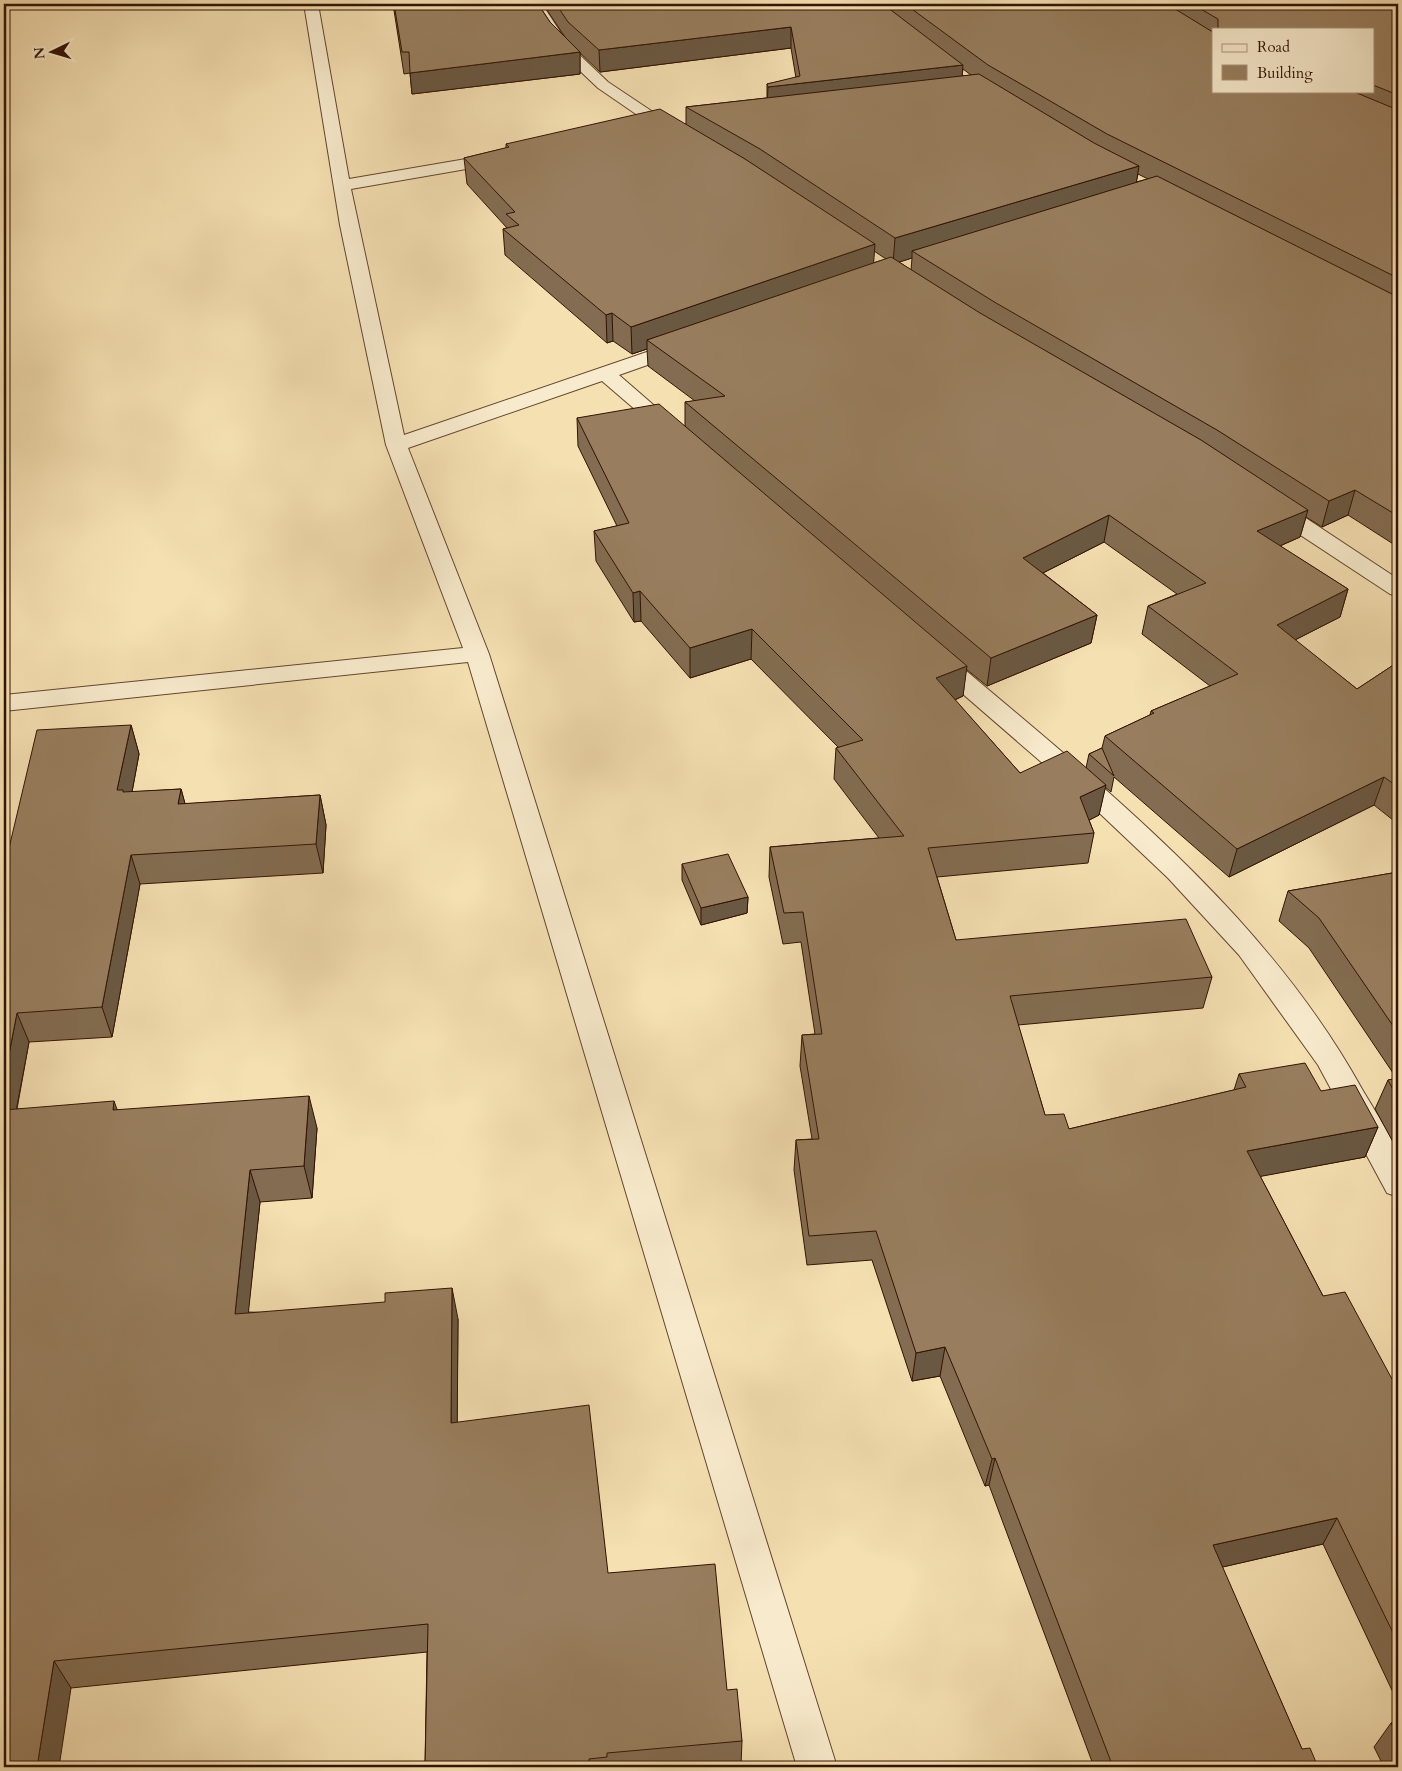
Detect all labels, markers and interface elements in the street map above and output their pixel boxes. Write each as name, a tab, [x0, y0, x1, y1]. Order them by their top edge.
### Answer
north arrow	[28, 28, 78, 78]
legend	[1212, 28, 1374, 92]
text: Road	[1257, 37, 1290, 57]
text: N	[30, 46, 50, 60]
text: Building	[1257, 63, 1313, 83]

